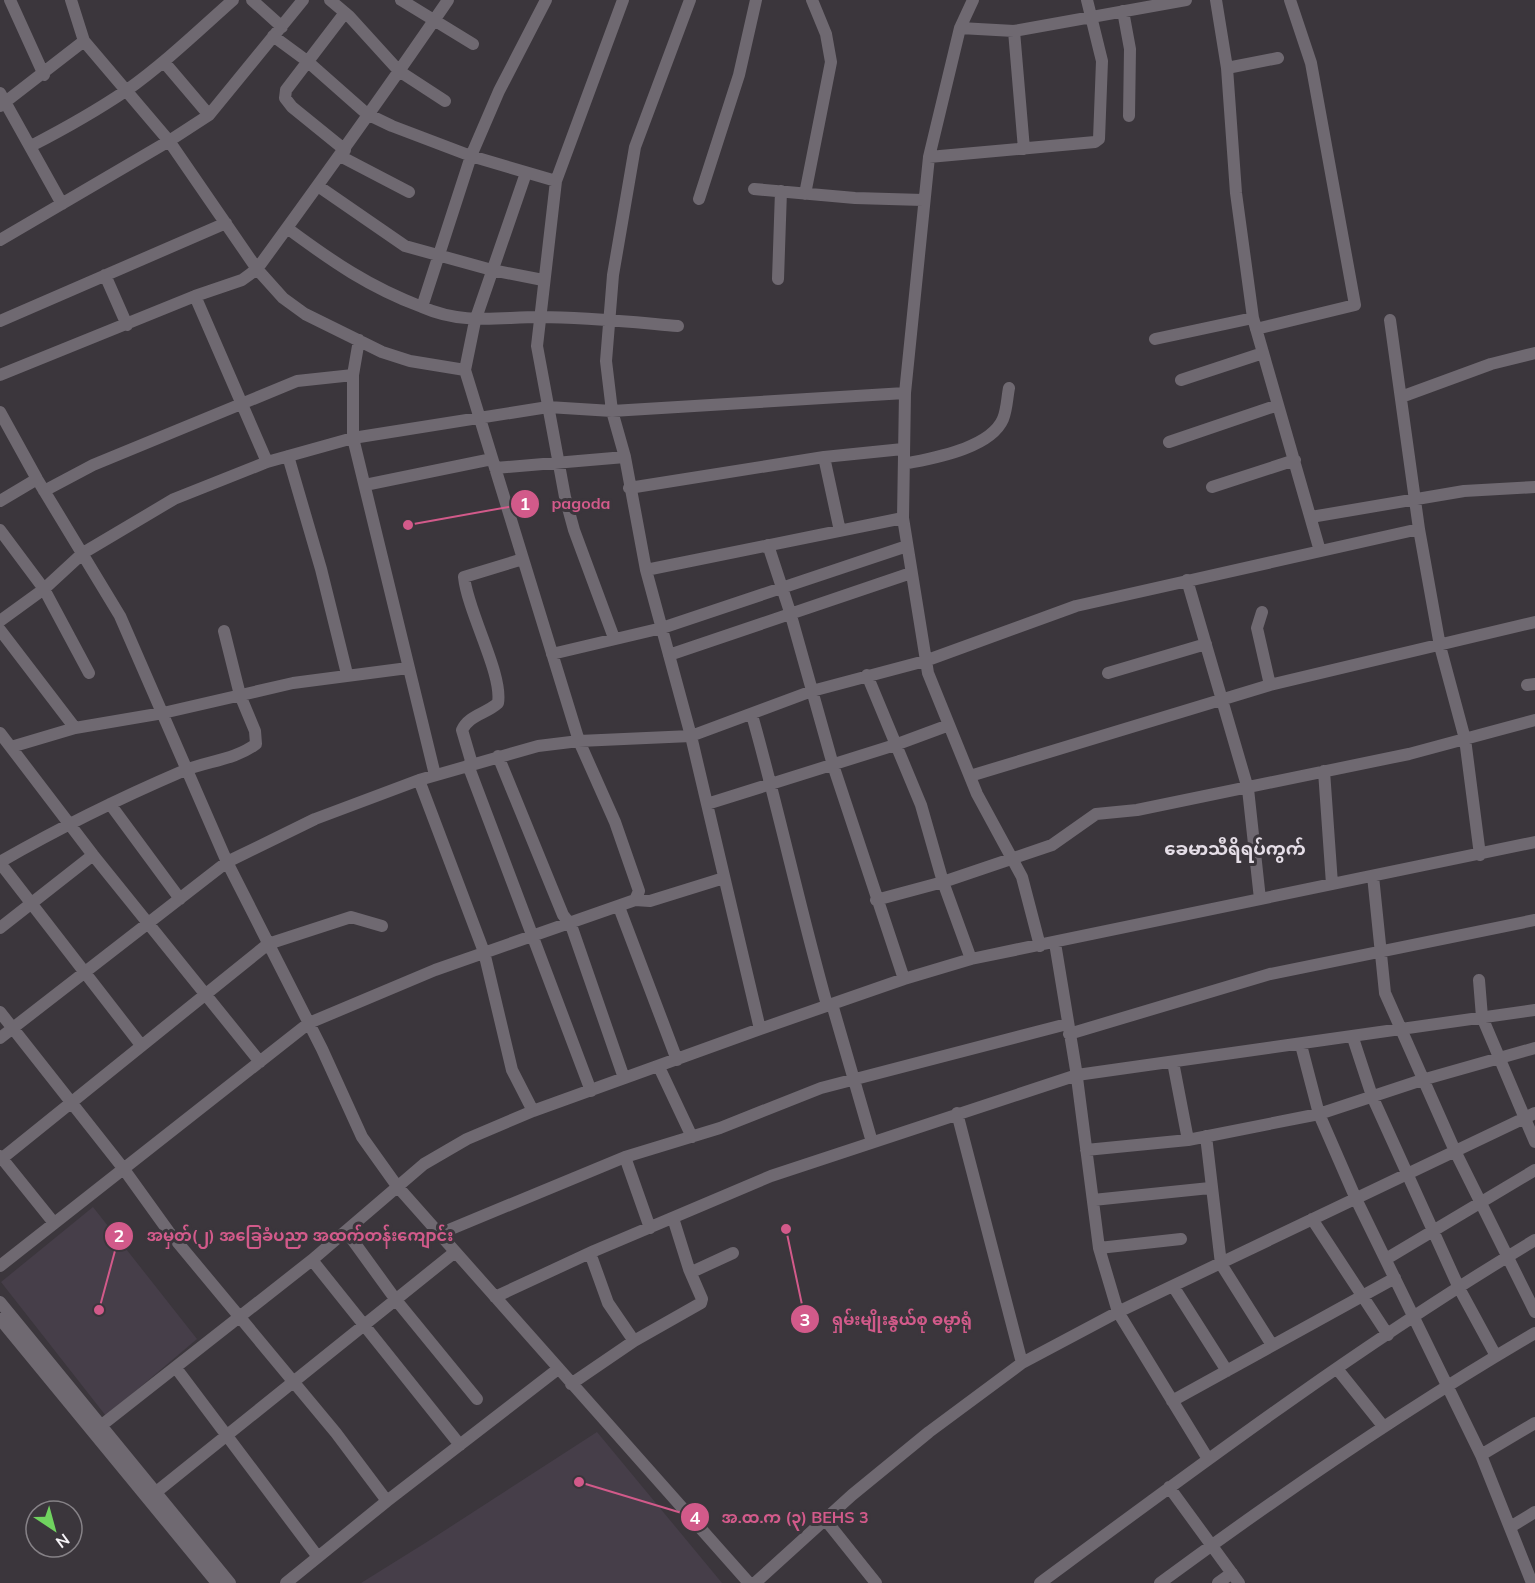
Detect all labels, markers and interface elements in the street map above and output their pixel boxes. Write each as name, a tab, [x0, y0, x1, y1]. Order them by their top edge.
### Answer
callout: pagoda	[510, 487, 623, 521]
text: 1	[520, 492, 530, 515]
text: pagoda	[551, 493, 611, 513]
district label: ခေမာသီရိရပ်ကွက်	[1164, 837, 1306, 863]
callout: အမှတ်(၂) အခြေခံပညာ အထက်တန်းကျောင်း	[104, 1219, 465, 1253]
text: 2	[114, 1224, 124, 1247]
text: အမှတ်(၂) အခြေခံပညာ အထက်တန်းကျောင်း	[147, 1224, 453, 1249]
callout: ရှမ်းမျိုးနွယ်စု ဓမ္မာရုံ	[790, 1302, 984, 1336]
text: 3	[800, 1308, 810, 1331]
text: ရှမ်းမျိုးနွယ်စု ဓမ္မာရုံ	[832, 1308, 972, 1333]
north arrow	[24, 1499, 84, 1559]
callout: အ.ထ.က (၃) BEHS 3	[680, 1500, 881, 1534]
text: 4	[690, 1506, 701, 1529]
text: အ.ထ.က (၃) BEHS 3	[721, 1507, 869, 1531]
text: N	[52, 1529, 74, 1553]

